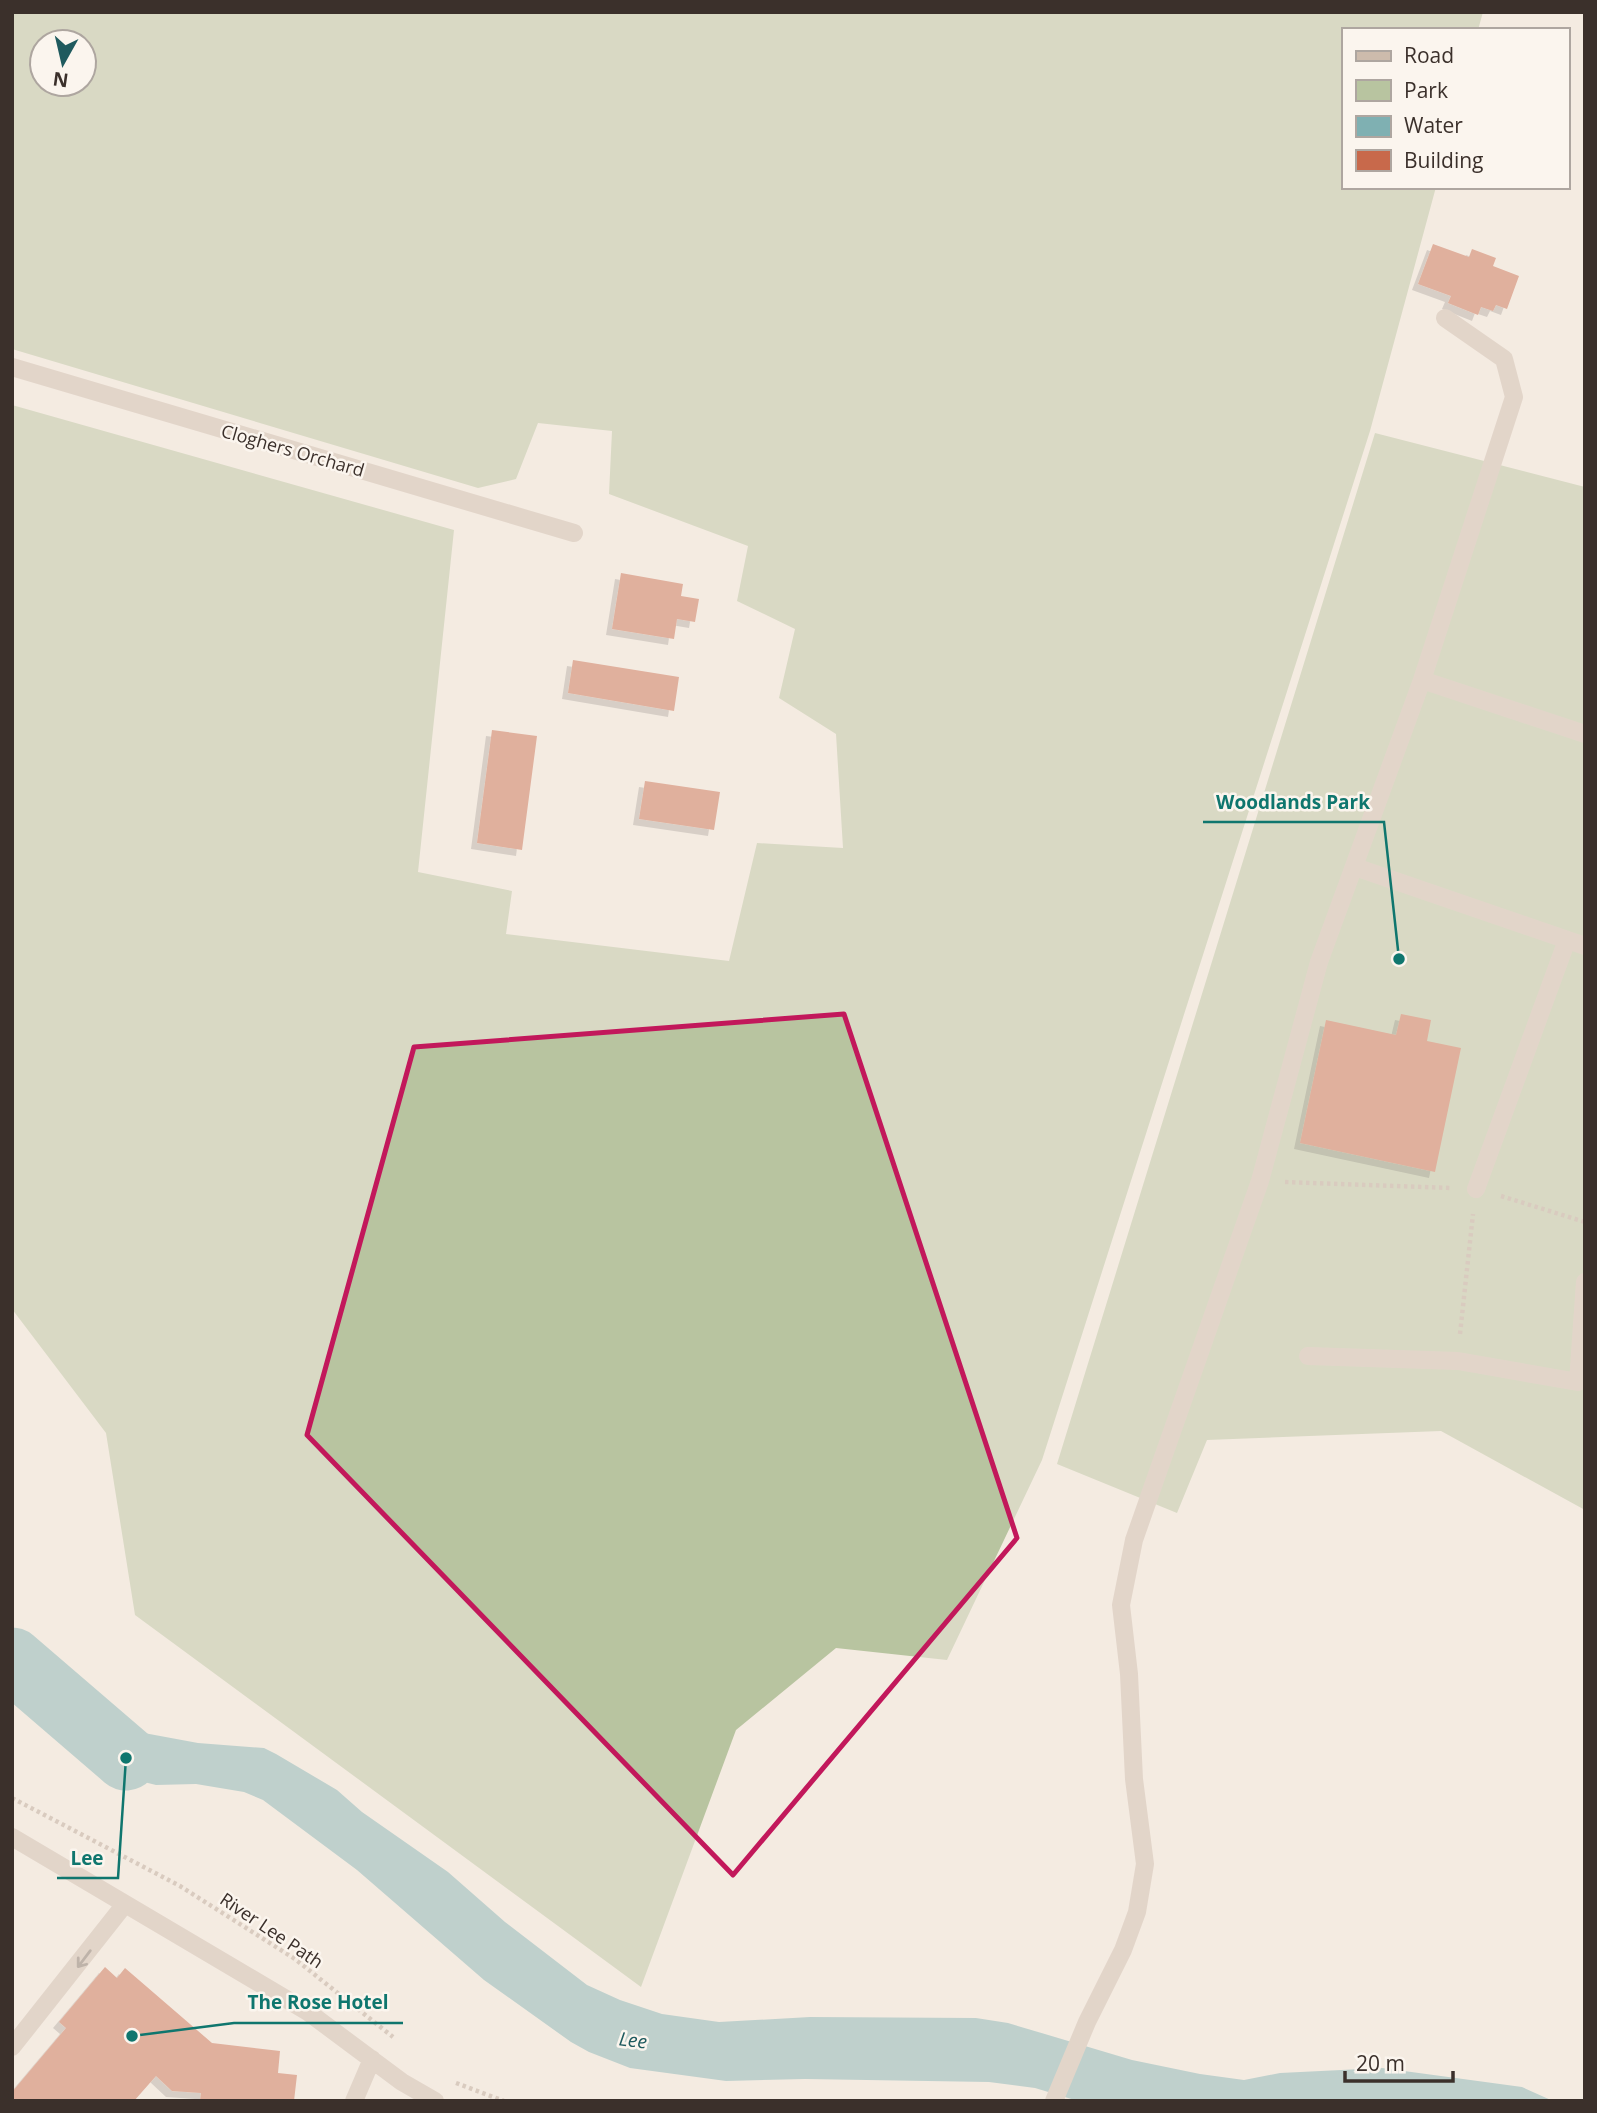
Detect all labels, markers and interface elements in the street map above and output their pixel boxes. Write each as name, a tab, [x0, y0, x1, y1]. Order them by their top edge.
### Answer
north arrow	[28, 28, 98, 98]
legend	[1342, 28, 1569, 189]
text: Road	[1404, 41, 1454, 69]
text: N	[51, 66, 70, 94]
text: Park	[1404, 76, 1448, 104]
text: Water	[1404, 111, 1463, 139]
text: Building	[1404, 146, 1483, 174]
street label: Cloghers Orchard	[219, 418, 367, 482]
callout: Woodlands Park	[1203, 782, 1384, 822]
text: Woodlands Park	[1216, 789, 1370, 815]
callout: Lee	[57, 1838, 118, 1878]
text: Lee	[70, 1845, 104, 1871]
street label: River Lee Path	[216, 1887, 328, 1973]
one-way arrow	[76, 1949, 91, 1967]
callout: The Rose Hotel	[234, 1983, 403, 2023]
text: The Rose Hotel	[247, 1989, 389, 2015]
water label: Lee	[617, 2025, 649, 2055]
scale bar	[1345, 2039, 1454, 2084]
text: 20 m	[1356, 2049, 1405, 2077]

